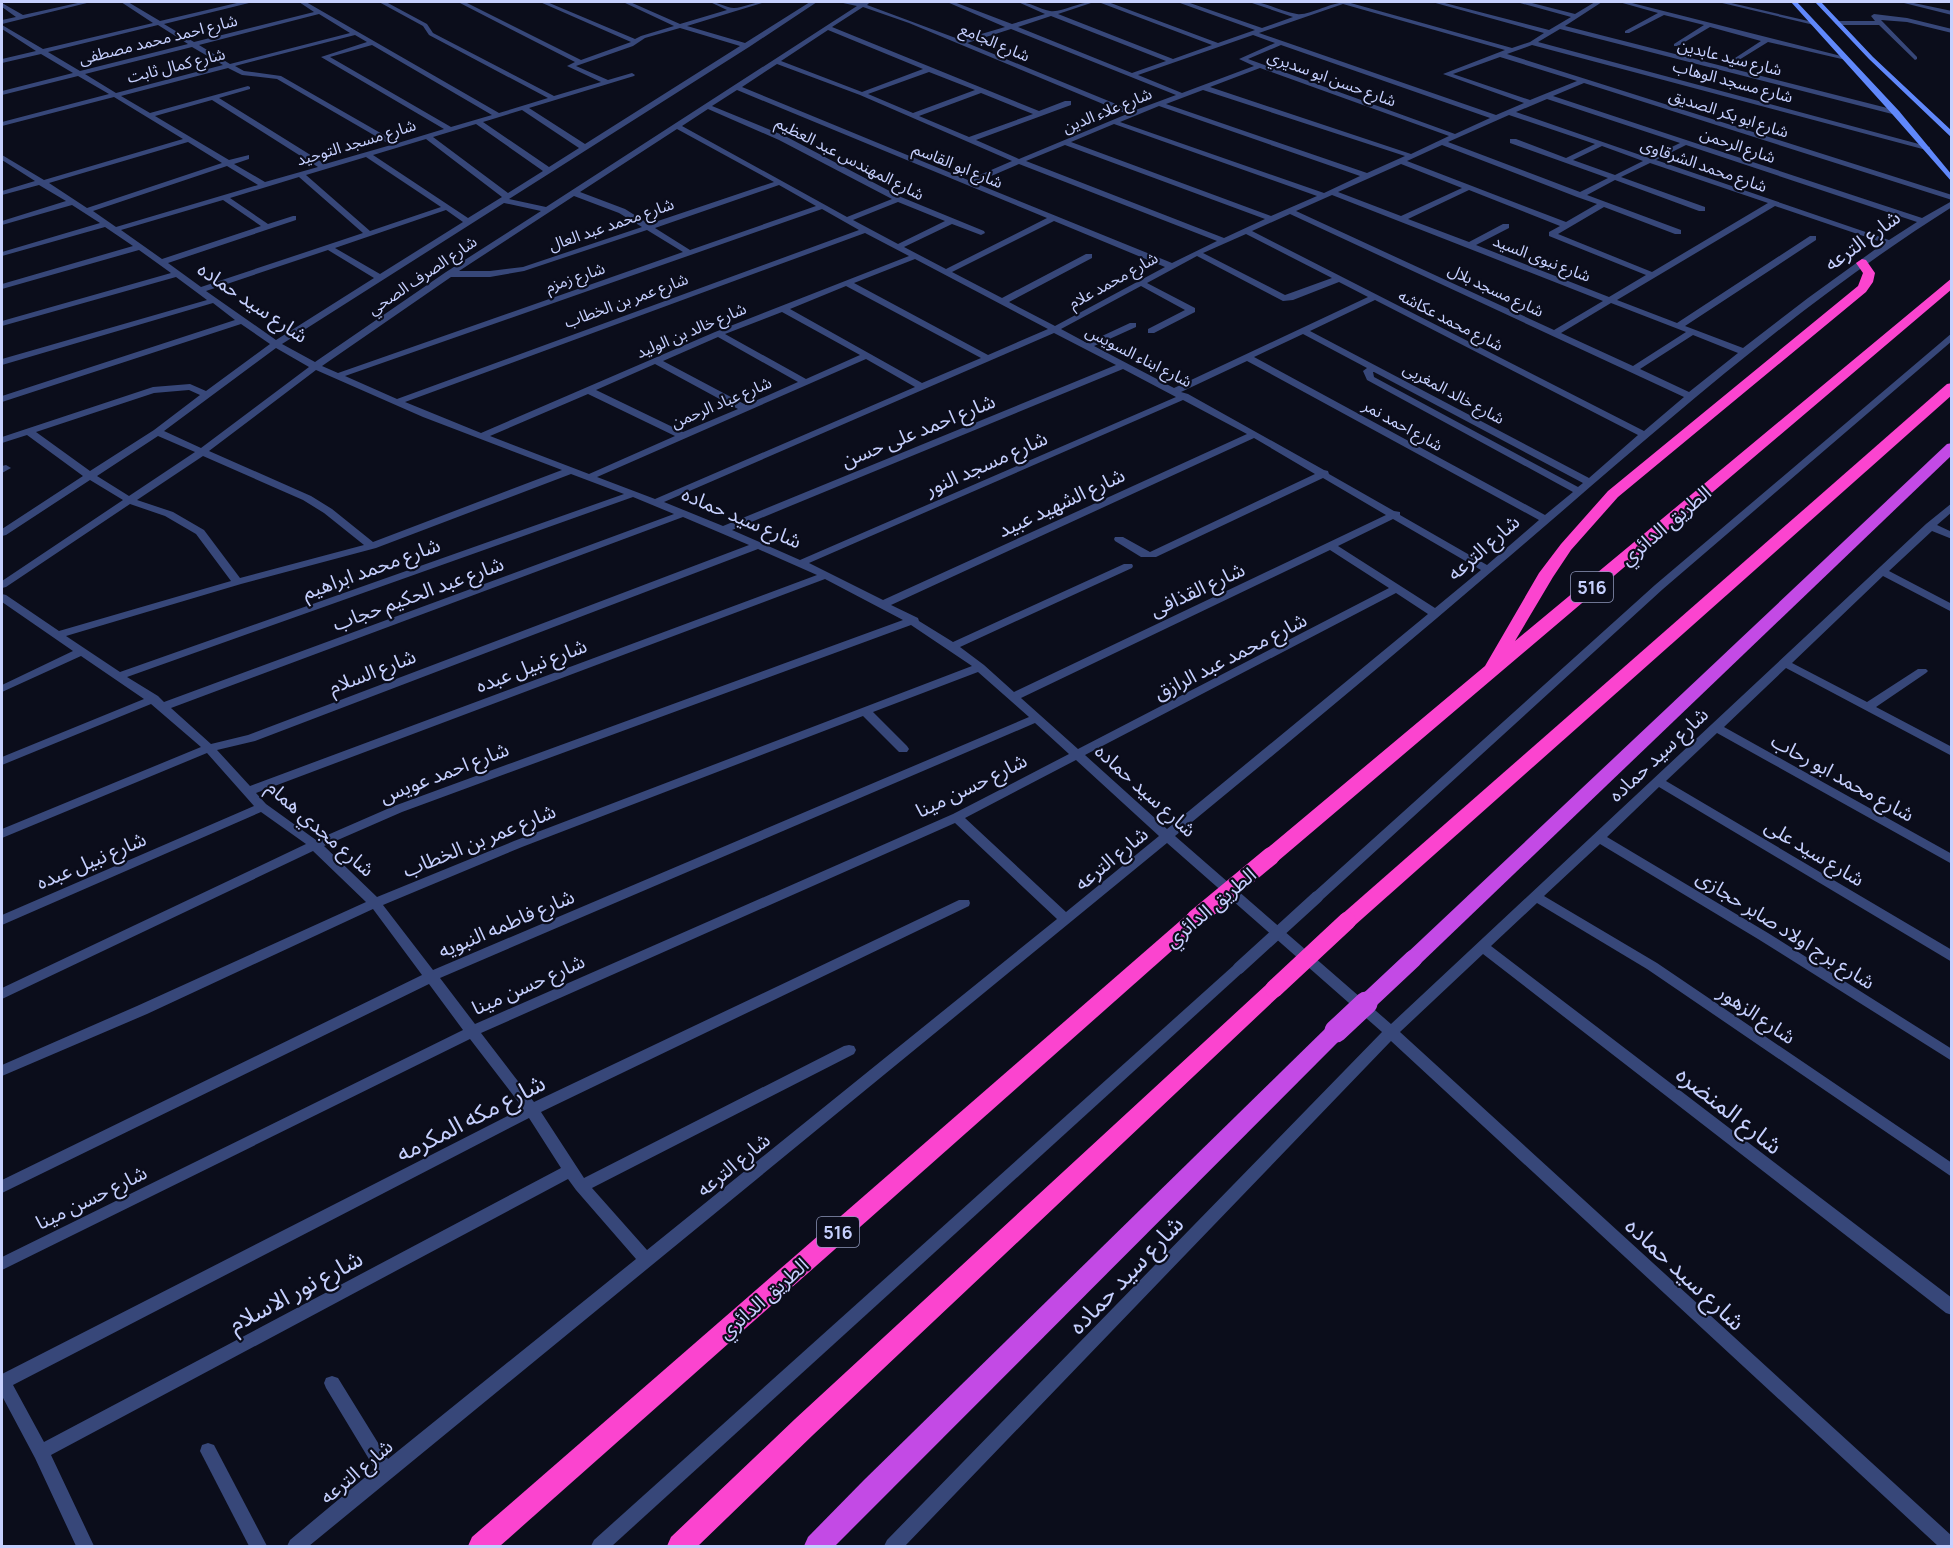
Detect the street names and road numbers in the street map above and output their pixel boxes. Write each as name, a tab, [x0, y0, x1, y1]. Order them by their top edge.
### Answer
street label: شارع احمد محمد مصطفى	[76, 9, 240, 71]
street label: شارع الجامع	[956, 17, 1033, 68]
street label: شارع سيد عابدين	[1675, 33, 1784, 83]
street label: شارع كمال ثابت	[125, 42, 228, 90]
street label: شارع حسن ابو سديري	[1264, 44, 1399, 113]
street label: شارع مسجد الوهاب	[1670, 54, 1796, 110]
street label: شارع علاء الدين	[1059, 82, 1156, 140]
street label: شارع ابو بكر الصديق	[1666, 83, 1792, 145]
street label: شارع المهندس عبد العظيم	[771, 111, 928, 207]
street label: شارع مسجد التوحيد	[294, 113, 419, 173]
street label: شارع الرحمن	[1697, 122, 1779, 170]
street label: شارع محمد الشرقاوى	[1637, 133, 1770, 199]
street label: شارع ابو القاسم	[909, 137, 1006, 195]
street label: شارع محمد عبد العال	[545, 192, 677, 258]
street label: شارع الترعه	[1819, 203, 1907, 278]
street label: شارع نبوى السيد	[1489, 229, 1594, 289]
street label: شارع الصرف الصحي	[363, 230, 482, 321]
street label: شارع محمد علام	[1064, 246, 1163, 315]
street label: شارع سيد حماده	[191, 255, 313, 351]
street label: شارع زمزم	[542, 257, 608, 299]
street label: شارع مسجد بلال	[1444, 258, 1547, 324]
street label: شارع عمر بن الخطاب	[561, 267, 692, 335]
street label: شارع محمد عكاشه	[1394, 284, 1507, 358]
street label: شارع خالد بن الوليد	[633, 297, 750, 365]
street label: شارع ابناء السويس	[1081, 320, 1196, 394]
street label: شارع خالد المغربى	[1399, 357, 1509, 431]
street label: شارع عباد الرحمن	[667, 371, 776, 435]
street label: شارع احمد على حسن	[837, 387, 1000, 475]
street label: شارع احمد نمر	[1357, 393, 1447, 458]
street label: شارع مسجد النور	[920, 424, 1052, 504]
street label: شارع الشهيد عبيد	[993, 461, 1130, 545]
street label: الطريق الدائري	[1614, 479, 1718, 573]
street label: شارع سيد حماده	[677, 480, 806, 556]
street label: شارع الترعه	[1441, 508, 1526, 587]
street label: شارع محمد ابراهيم	[298, 531, 444, 607]
street label: شارع عبد الحكيم حجاب	[329, 549, 508, 638]
street label: شارع القذافى	[1145, 555, 1250, 625]
road number: 516	[1571, 572, 1613, 602]
street label: شارع محمد عبد الرازق	[1149, 606, 1312, 708]
street label: شارع نبيل عبده	[472, 631, 591, 700]
street label: شارع السلام	[324, 642, 420, 702]
street label: شارع سيد حماده	[1602, 701, 1715, 809]
street label: شارع محمد ابو رحاب	[1766, 726, 1920, 829]
street label: شارع احمد عويس	[375, 735, 513, 811]
street label: شارع سيد حماده	[1088, 737, 1202, 844]
street label: شارع حسن مينا	[911, 746, 1032, 825]
street label: شارع مجدي همام	[260, 774, 381, 884]
street label: شارع عمر بن الخطاب	[398, 797, 560, 885]
street label: شارع سيد على	[1759, 812, 1870, 894]
street label: شارع الترعه	[1068, 820, 1155, 898]
street label: شارع نبيل عبده	[32, 825, 151, 897]
street label: الطريق الدائري	[1159, 861, 1263, 955]
street label: شارع برج اولاد صابر حجازى	[1690, 863, 1881, 997]
street label: شارع فاطمه النبويه	[434, 882, 579, 966]
street label: شارع حسن مينا	[467, 947, 590, 1023]
street label: شارع الزهور	[1711, 978, 1801, 1052]
street label: شارع المنضره	[1669, 1057, 1790, 1163]
street label: شارع مكه المكرمه	[390, 1065, 551, 1171]
street label: شارع الترعه	[690, 1126, 777, 1204]
street label: شارع حسن مينا	[31, 1158, 152, 1237]
street label: شارع سيد حماده	[1060, 1207, 1191, 1342]
street label: شارع سيد حماده	[1617, 1209, 1753, 1339]
road number: 516	[817, 1217, 859, 1247]
street label: شارع نور الاسلام	[222, 1241, 369, 1342]
street label: الطريق الدائري	[712, 1251, 816, 1347]
street label: شارع الترعه	[314, 1433, 400, 1511]

